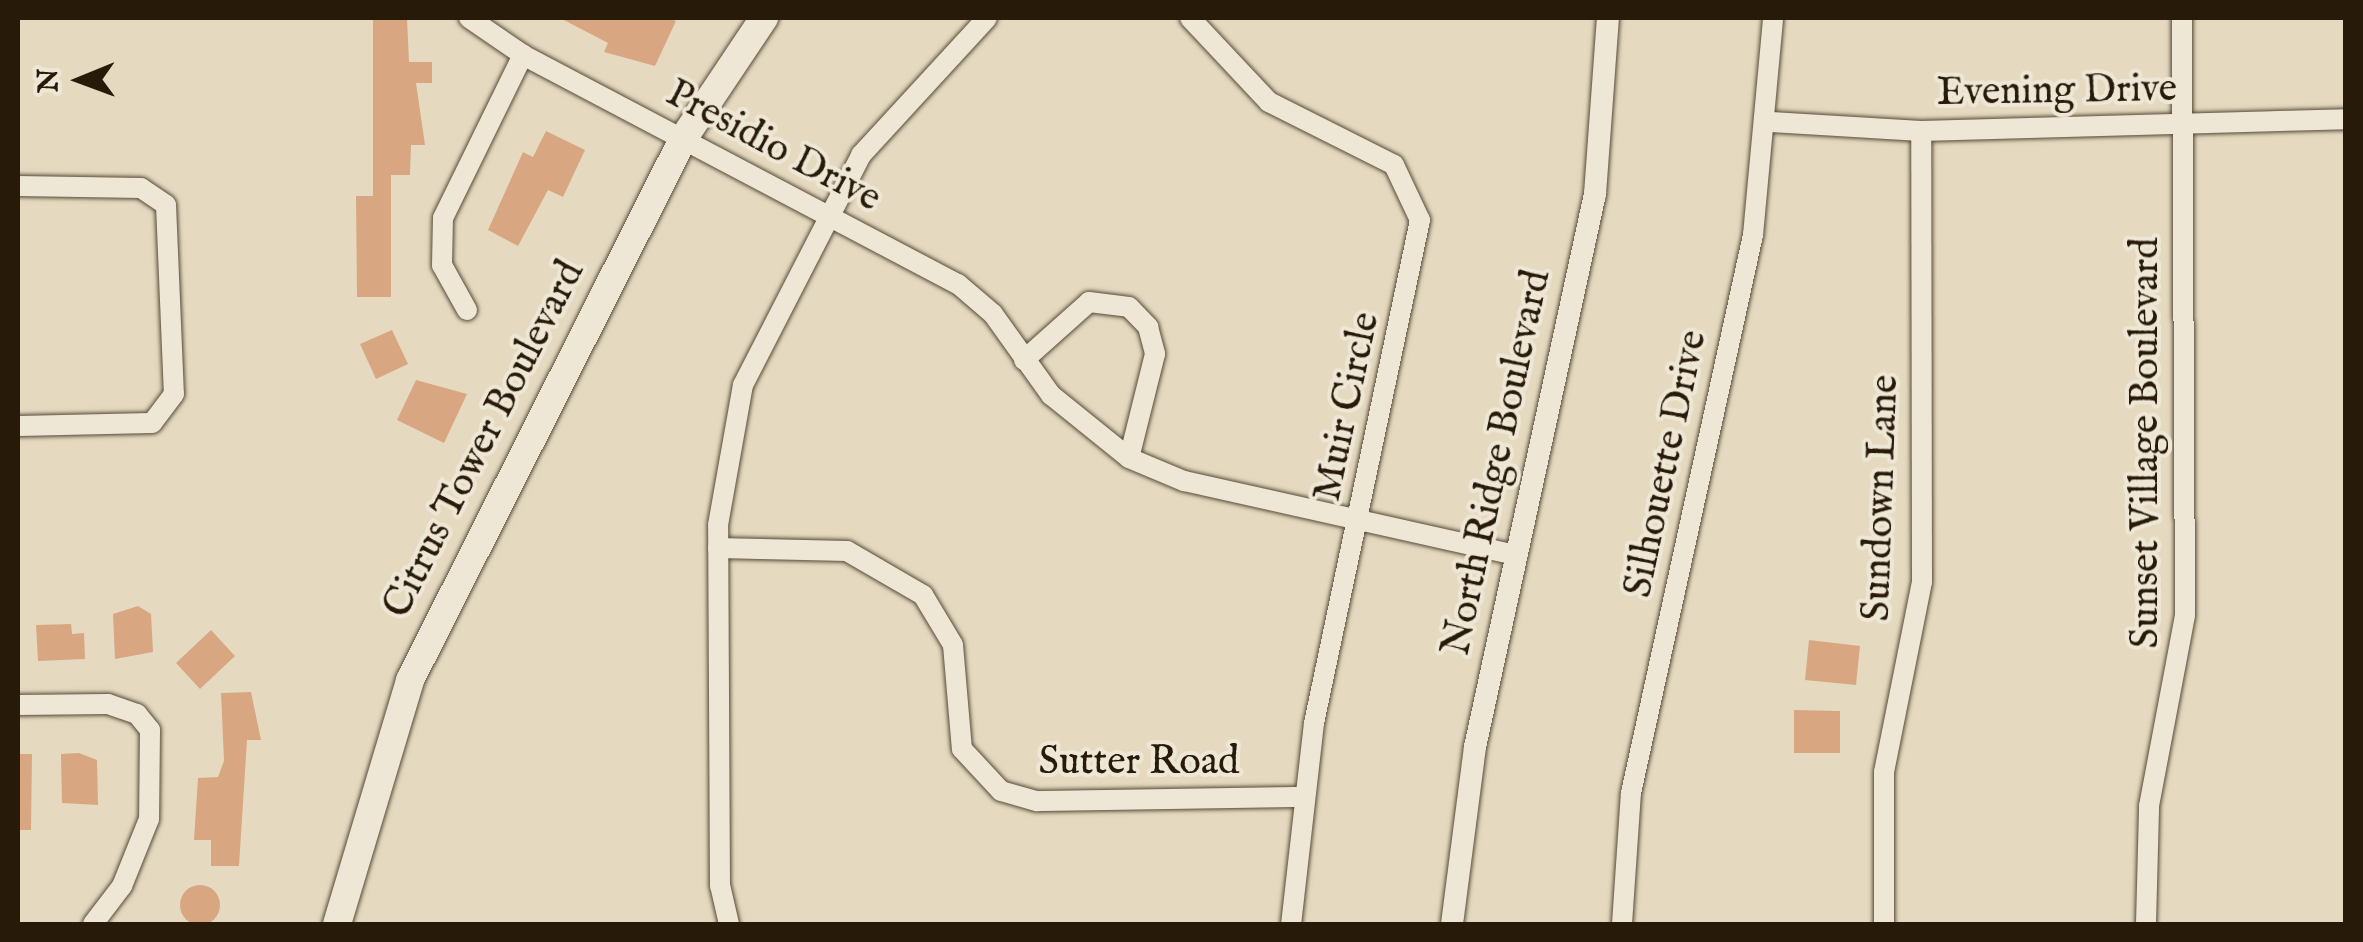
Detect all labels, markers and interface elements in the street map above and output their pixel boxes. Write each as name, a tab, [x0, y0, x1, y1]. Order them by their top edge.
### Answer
north arrow	[30, 30, 130, 130]
street label: Evening Drive	[1936, 66, 2178, 118]
text: N	[32, 68, 67, 93]
street label: Presidio Drive	[658, 70, 888, 224]
street label: Sunset Village Boulevard	[2123, 238, 2171, 648]
street label: Citrus Tower Boulevard	[374, 253, 596, 627]
street label: North Ridge Boulevard	[1434, 266, 1562, 660]
street label: Muir Circle	[1305, 308, 1391, 506]
street label: Silhouette Drive	[1615, 326, 1719, 602]
street label: Sundown Lane	[1854, 374, 1910, 622]
street label: Sutter Road	[1039, 739, 1239, 787]

